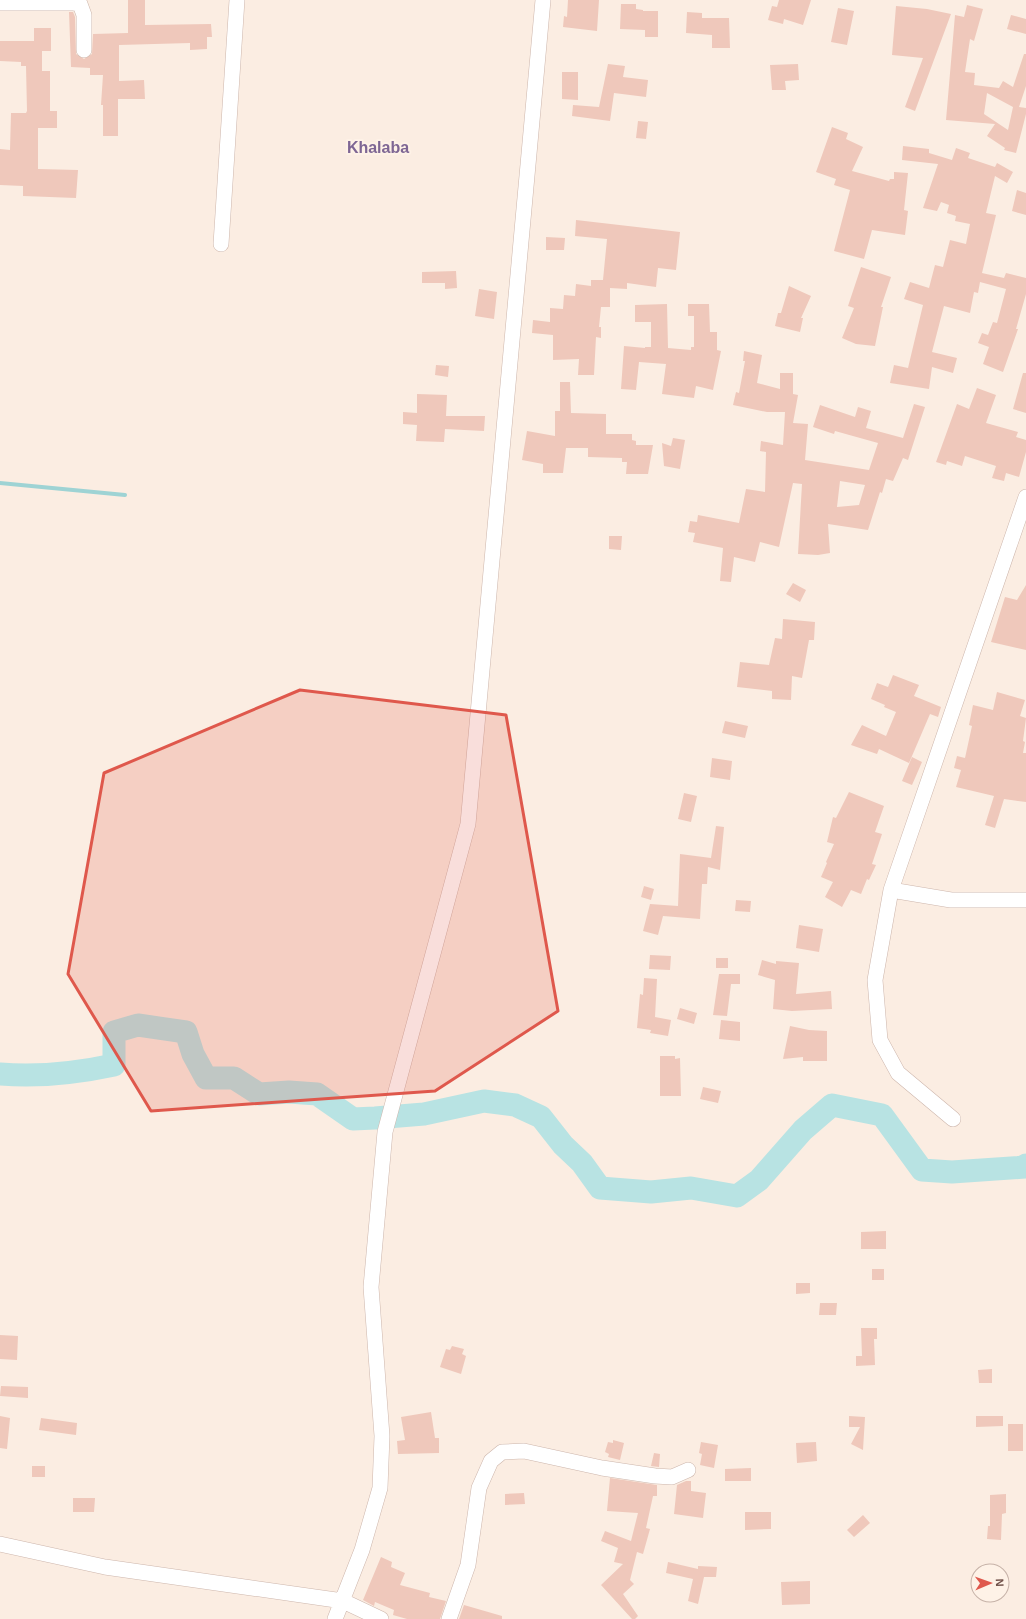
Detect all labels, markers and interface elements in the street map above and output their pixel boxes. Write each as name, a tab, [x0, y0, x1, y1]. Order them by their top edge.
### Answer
district label: Khalaba	[347, 139, 409, 156]
north arrow	[970, 1563, 1010, 1603]
text: N	[994, 1578, 1006, 1587]

